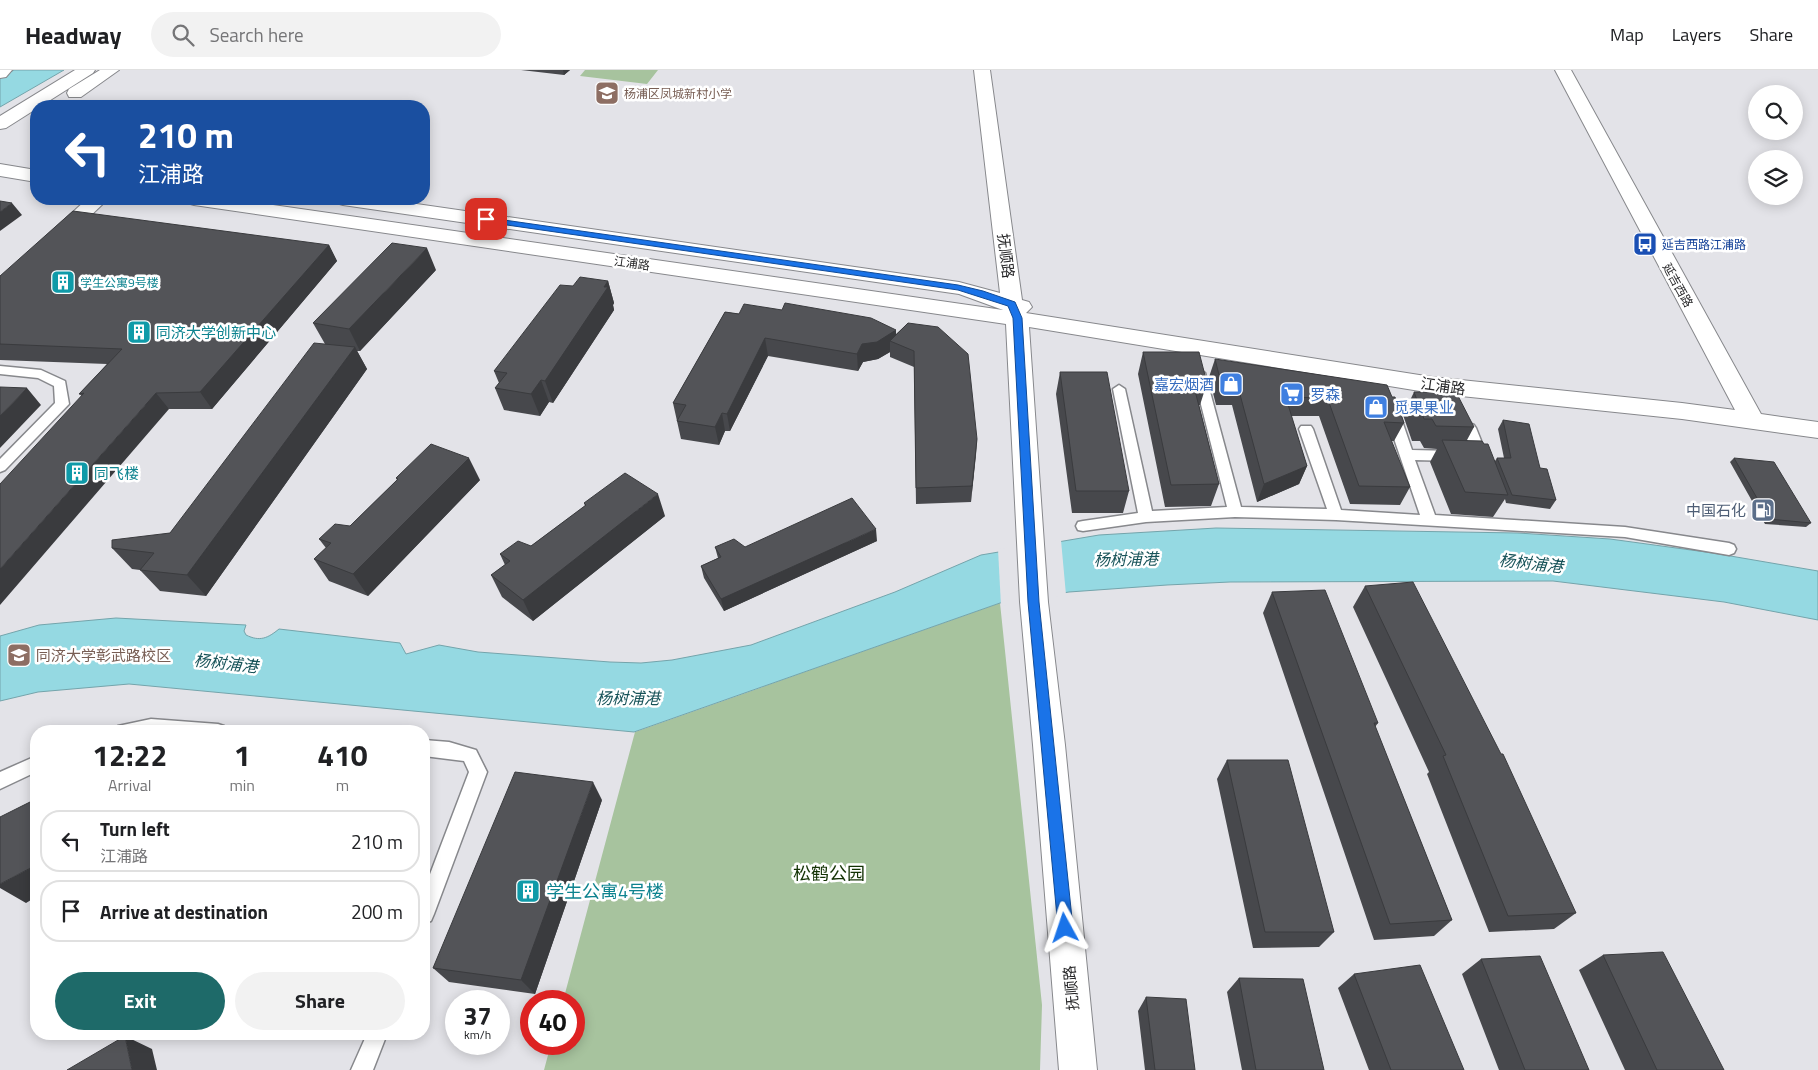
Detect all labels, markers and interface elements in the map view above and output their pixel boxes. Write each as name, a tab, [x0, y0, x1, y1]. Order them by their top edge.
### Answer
search box	[151, 12, 501, 57]
text: Headway	[25, 17, 121, 53]
text: Search here	[209, 20, 304, 49]
icon: search	[169, 21, 197, 49]
text: Map	[1610, 21, 1644, 48]
text: Layers	[1672, 21, 1721, 48]
text: Share	[1749, 21, 1793, 48]
school or university icon: 杨浦区凤城新村小学	[594, 80, 620, 106]
place label: 杨浦区凤城新村小学	[624, 84, 732, 103]
map controls	[1748, 85, 1803, 205]
button: search	[1748, 85, 1803, 140]
text: 210 m	[138, 108, 234, 162]
icon: left	[55, 120, 120, 185]
button: layers	[1748, 150, 1803, 205]
text: 江浦路	[138, 157, 204, 191]
pin	[465, 198, 507, 240]
icon: arrive	[472, 205, 500, 233]
bus stop icon: 延吉西路江浦路	[1632, 231, 1658, 257]
street label: 抚顺路	[992, 232, 1020, 280]
place label: 延吉西路江浦路	[1662, 235, 1746, 254]
street label: 江浦路	[613, 251, 651, 275]
street label: 延吉西路	[1658, 259, 1698, 311]
building icon: 学生公寓9号楼	[50, 269, 76, 295]
place label: 学生公寓9号楼	[80, 273, 159, 292]
building icon: 同济大学创新中心	[126, 319, 152, 345]
place label: 同济大学创新中心	[156, 321, 276, 344]
shop icon: 嘉宏烟酒	[1218, 371, 1244, 397]
street label: 江浦路	[1419, 371, 1467, 401]
place label: 嘉宏烟酒	[1154, 373, 1214, 396]
supermarket icon: 罗森	[1279, 381, 1305, 407]
place label: 罗森	[1310, 383, 1340, 406]
shop icon: 觅果果业	[1363, 394, 1389, 420]
place label: 觅果果业	[1394, 396, 1454, 419]
building icon: 同飞楼	[64, 460, 90, 486]
place label: 同飞楼	[94, 462, 139, 485]
fuel station icon: 中国石化	[1750, 497, 1776, 523]
place label: 中国石化	[1686, 499, 1746, 522]
water label: 杨树浦港	[1094, 546, 1160, 572]
water label: 杨树浦港	[1498, 548, 1566, 578]
school or university icon: 同济大学彰武路校区	[6, 642, 32, 668]
place label: 同济大学彰武路校区	[36, 644, 171, 667]
water label: 杨树浦港	[193, 648, 261, 678]
water label: 杨树浦港	[596, 686, 662, 710]
text: 12:22	[92, 732, 167, 778]
text: 1	[234, 732, 251, 778]
text: 410	[317, 732, 368, 778]
text: Arrival	[108, 773, 151, 797]
text: min	[229, 773, 255, 797]
text: m	[336, 773, 349, 797]
text: Turn left	[100, 814, 170, 843]
icon: left	[57, 827, 85, 855]
text: 210 m	[351, 827, 403, 856]
text: 江浦路	[100, 844, 148, 868]
park label: 松鹤公园	[793, 860, 865, 887]
building icon: 学生公寓4号楼	[515, 878, 541, 904]
place label: 学生公寓4号楼	[546, 878, 664, 905]
icon: arrive	[57, 897, 85, 925]
text: Arrive at destination	[100, 897, 268, 926]
text: 200 m	[351, 897, 403, 926]
position arrow	[1038, 901, 1090, 953]
street label: 抚顺路	[1058, 965, 1084, 1011]
button: Exit	[55, 972, 225, 1030]
button: Share	[235, 972, 405, 1030]
speed limit sign: 40	[520, 990, 585, 1055]
text: 37	[463, 997, 492, 1035]
text: km/h	[464, 1025, 491, 1044]

